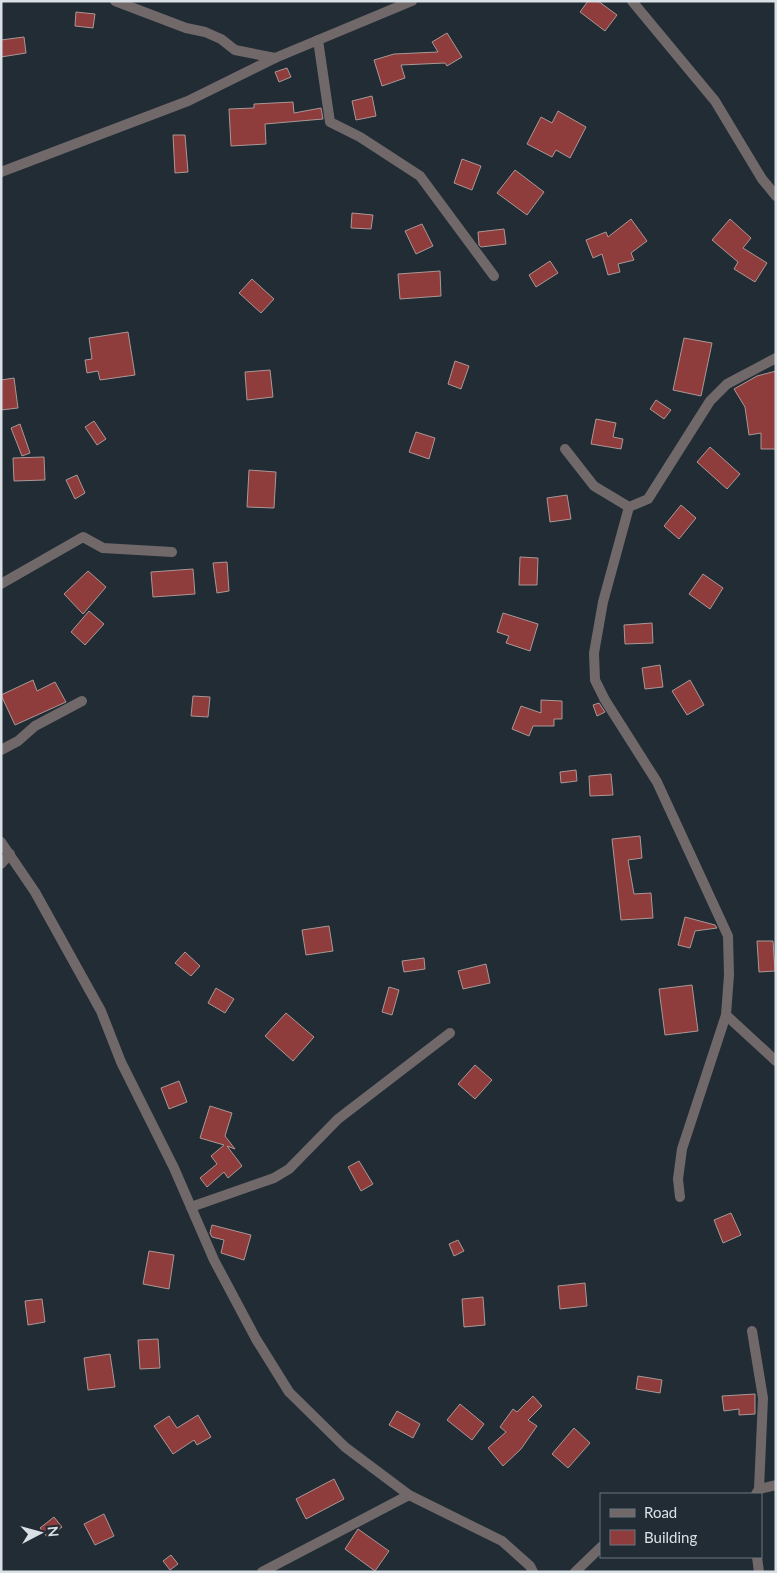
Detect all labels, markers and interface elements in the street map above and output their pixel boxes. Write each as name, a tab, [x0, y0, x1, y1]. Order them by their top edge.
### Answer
legend	[600, 1493, 762, 1558]
text: Road	[644, 1503, 677, 1521]
north arrow	[15, 1508, 65, 1558]
text: N	[44, 1525, 62, 1538]
text: Building	[644, 1528, 697, 1546]

